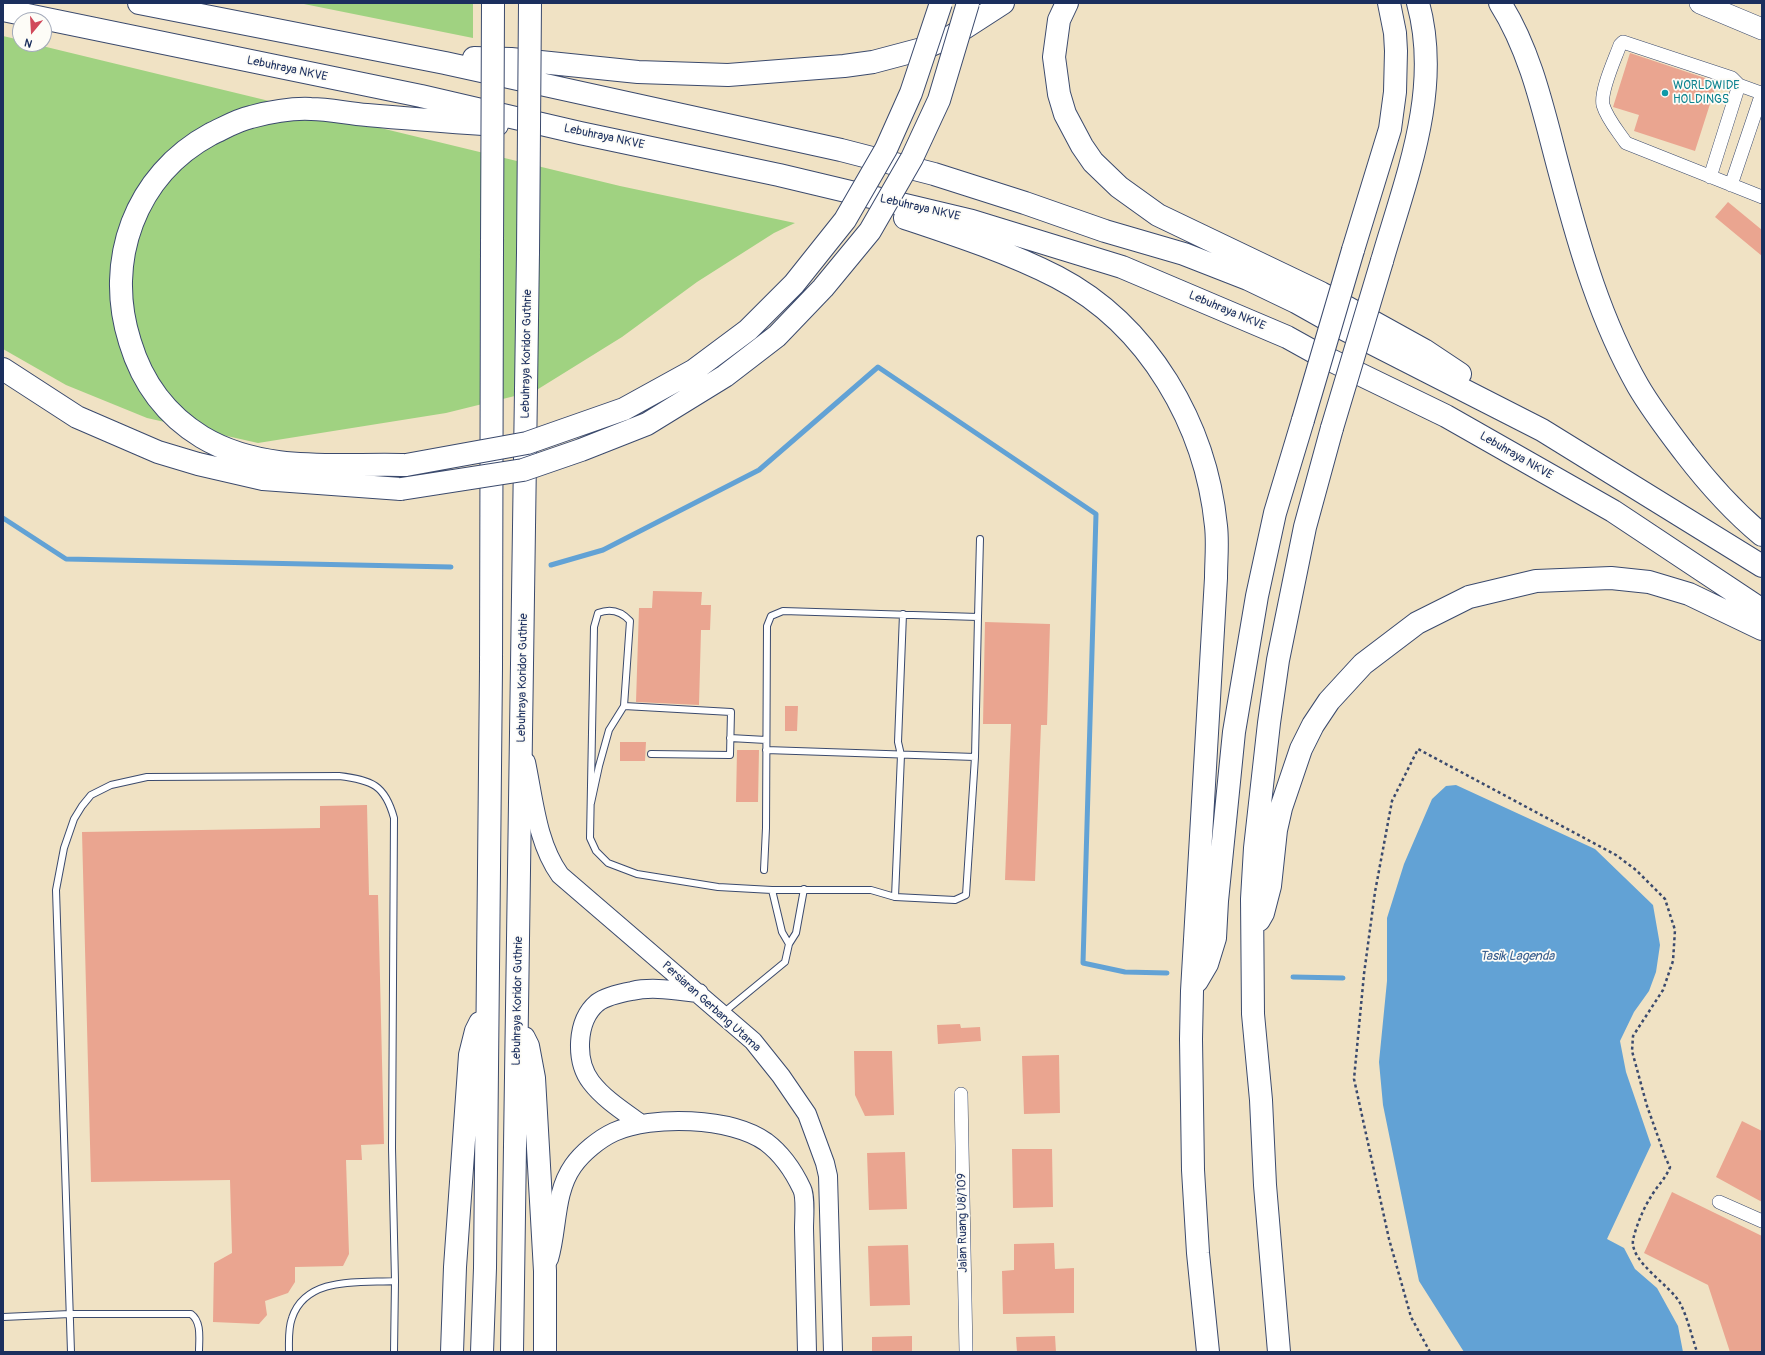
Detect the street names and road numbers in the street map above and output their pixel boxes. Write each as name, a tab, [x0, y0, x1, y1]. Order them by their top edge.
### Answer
street label: Lebuhraya NKVE	[245, 53, 329, 85]
street label: Lebuhraya NKVE	[562, 121, 646, 153]
street label: Lebuhraya NKVE	[878, 192, 962, 224]
street label: Lebuhraya NKVE	[1186, 288, 1268, 334]
street label: Lebuhraya Koridor Guthrie	[519, 289, 535, 419]
street label: Lebuhraya NKVE	[1477, 429, 1555, 483]
street label: Lebuhraya Koridor Guthrie	[515, 613, 531, 743]
street label: Lebuhraya Koridor Guthrie	[510, 936, 526, 1066]
street label: Persiaran Gerbang Utama	[659, 959, 763, 1055]
street label: Jalan Ruang U8/109	[955, 1173, 971, 1273]

